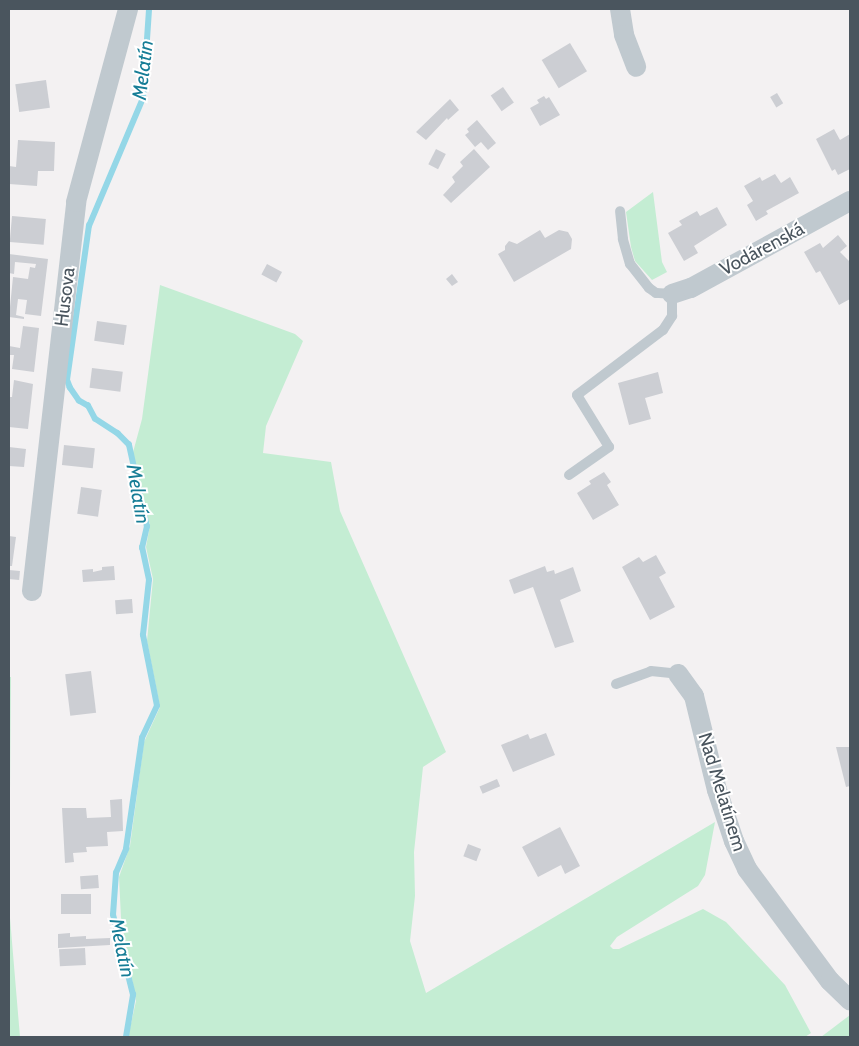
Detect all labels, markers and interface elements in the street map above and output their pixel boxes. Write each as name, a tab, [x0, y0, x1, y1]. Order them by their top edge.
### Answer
water label: Melatín	[127, 39, 159, 101]
street label: Vodárenská	[716, 217, 808, 281]
street label: Husova	[50, 266, 80, 328]
water label: Melatín	[121, 462, 155, 526]
street label: Nad Melatínem	[693, 730, 751, 854]
water label: Melatín	[104, 916, 140, 980]

